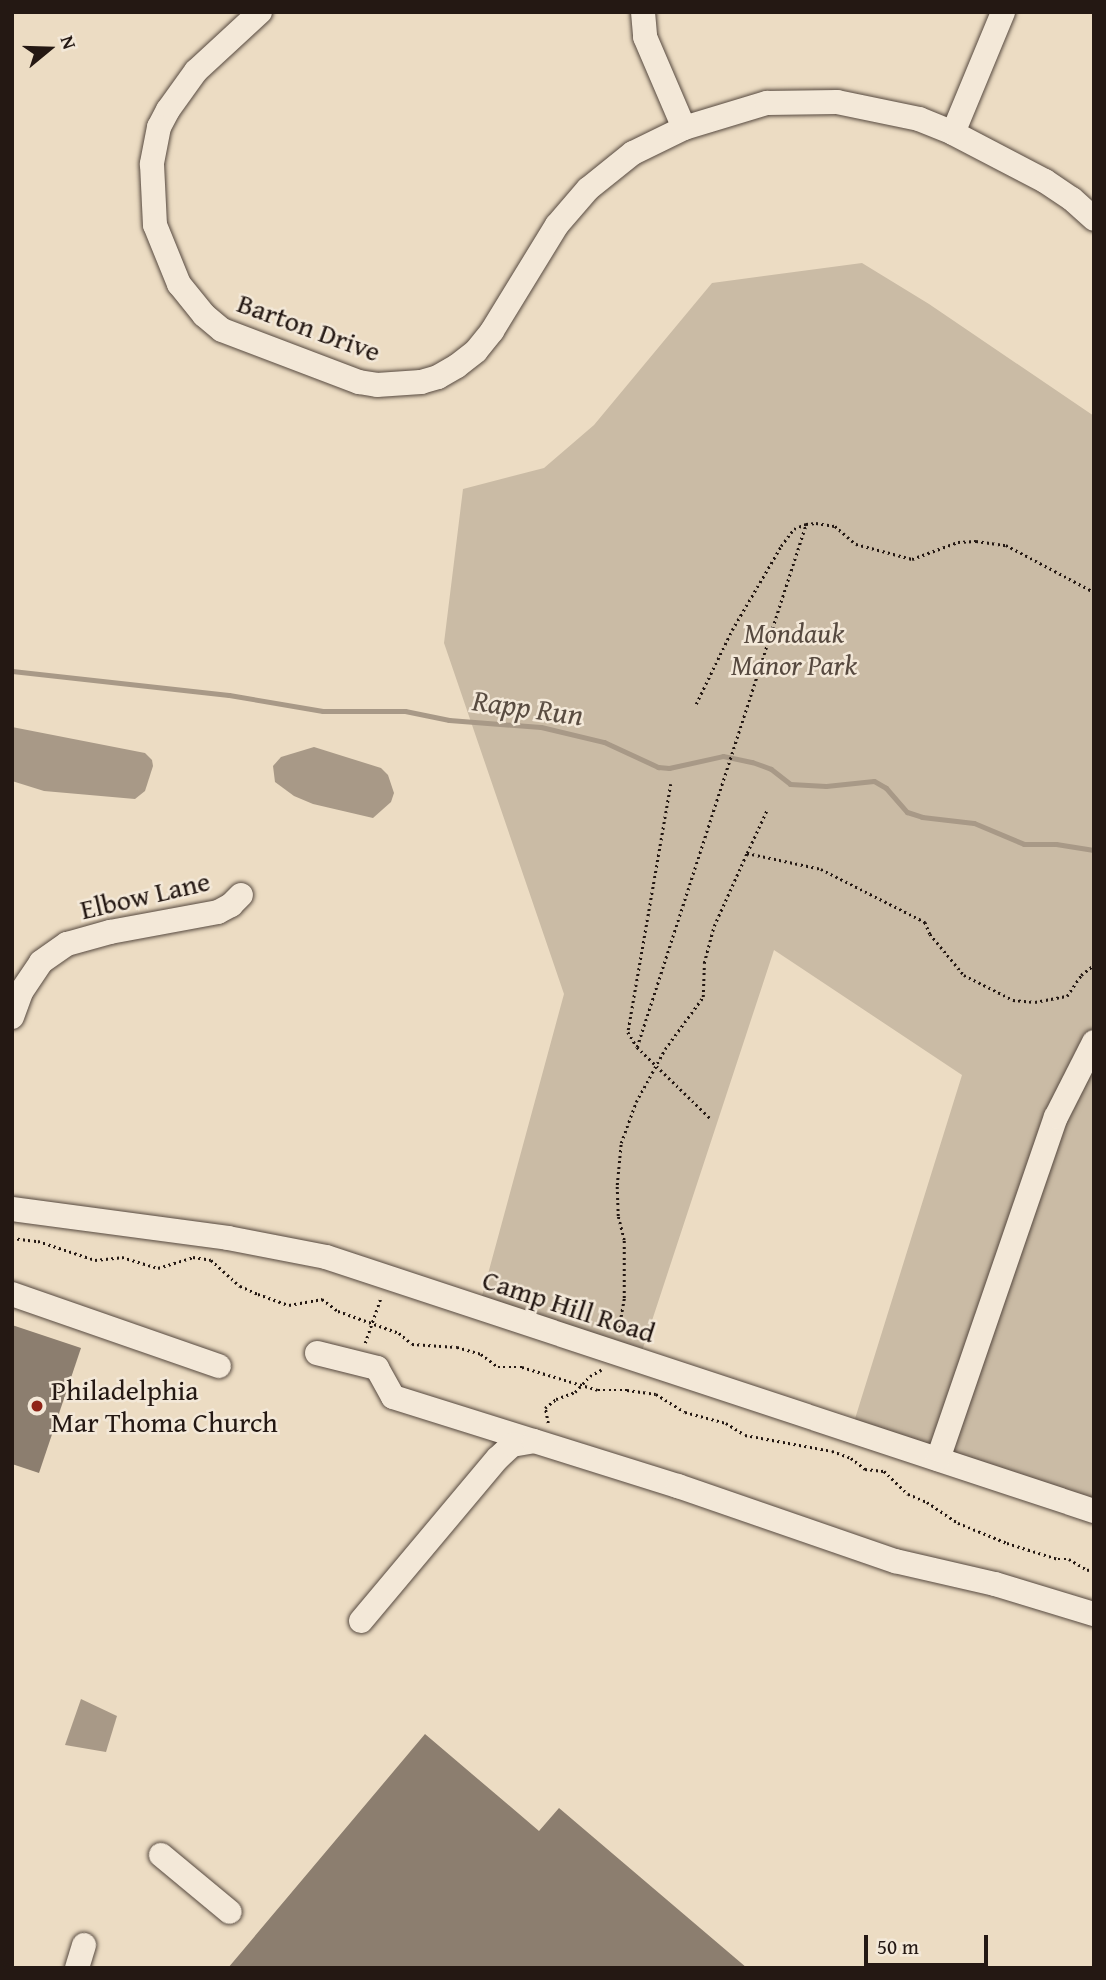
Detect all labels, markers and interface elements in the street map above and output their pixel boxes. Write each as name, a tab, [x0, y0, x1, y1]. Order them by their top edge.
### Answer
north arrow	[14, 14, 84, 84]
text: N	[54, 32, 84, 53]
street label: Barton Drive	[233, 286, 385, 368]
park label: Mondauk Manor Park	[731, 616, 857, 682]
water label: Rapp Run	[470, 681, 586, 733]
street label: Elbow Lane	[77, 864, 213, 926]
street label: Camp Hill Road	[478, 1262, 660, 1350]
place label: Philadelphia Mar Thoma Church	[51, 1373, 278, 1439]
marker: Philadelphia Mar Thoma Church	[29, 1398, 45, 1414]
scale bar	[868, 1920, 992, 1964]
text: 50 m	[877, 1931, 919, 1962]

